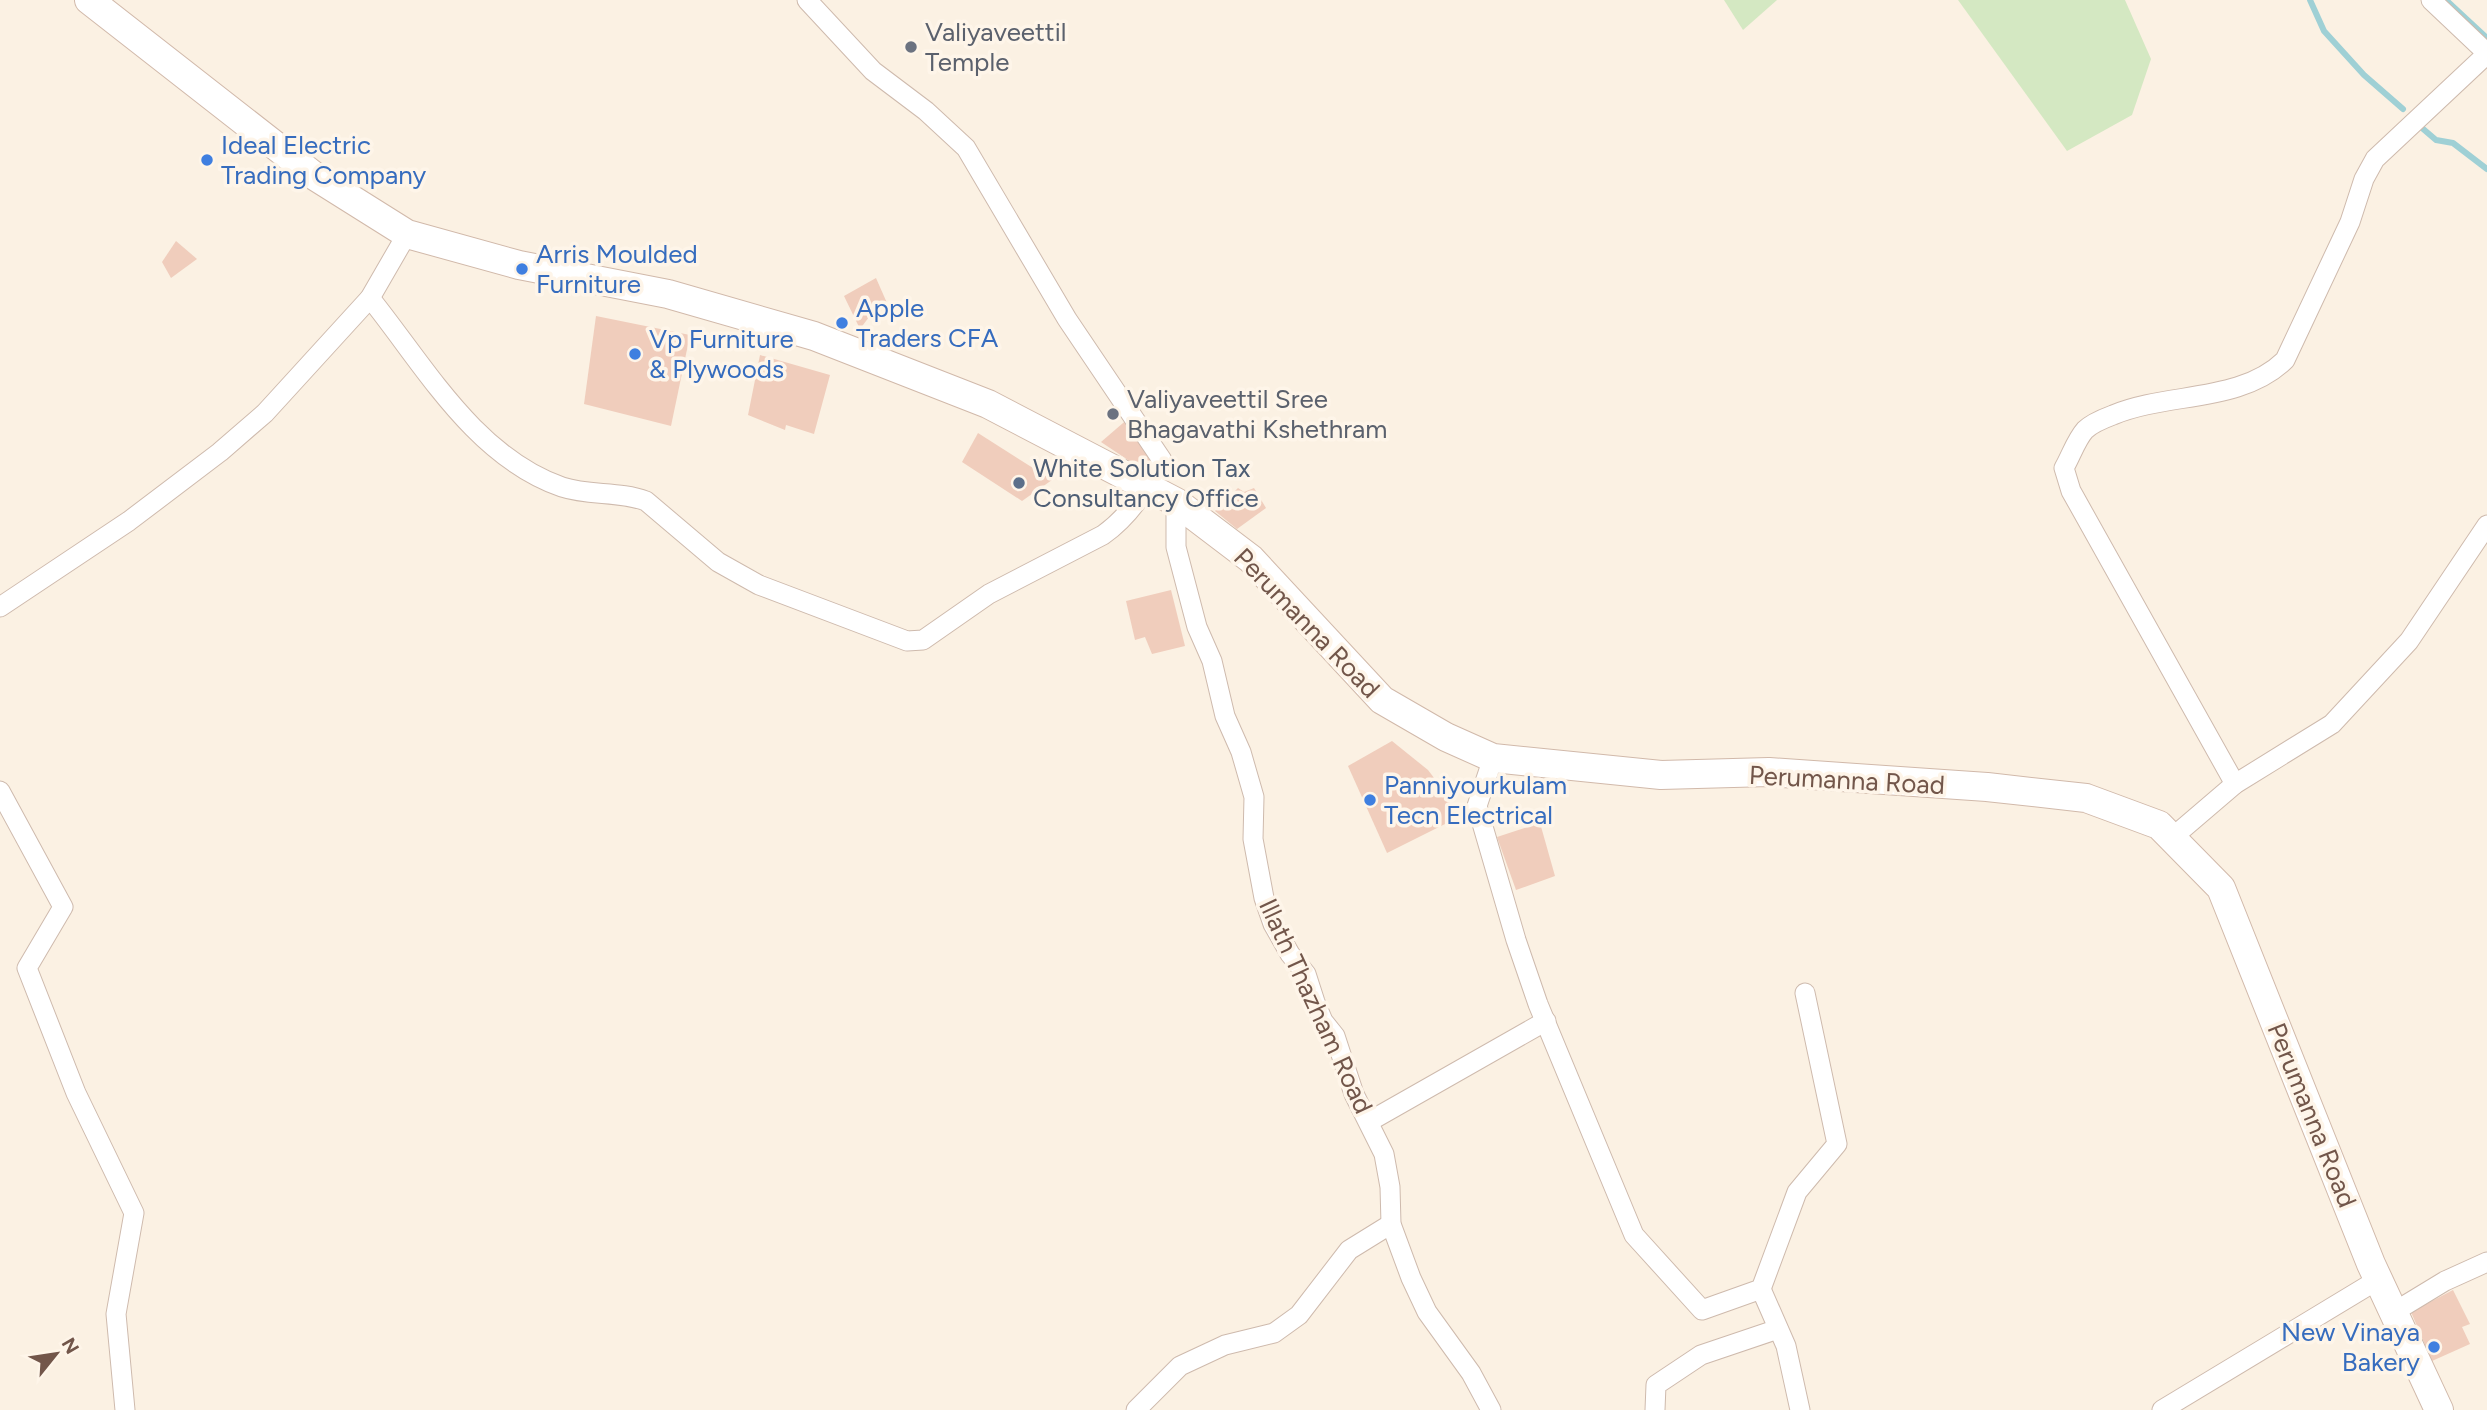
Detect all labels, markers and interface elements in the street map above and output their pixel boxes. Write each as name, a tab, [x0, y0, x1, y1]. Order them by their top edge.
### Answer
place label: Valiyaveettil Temple	[925, 16, 1066, 78]
marker: Valiyaveettil Temple	[903, 39, 919, 55]
place label: Ideal Electric Trading Company	[221, 129, 427, 191]
marker: Ideal Electric Trading Company	[199, 152, 215, 168]
place label: Arris Moulded Furniture	[536, 238, 698, 300]
marker: Arris Moulded Furniture	[514, 261, 530, 277]
place label: Apple Traders CFA	[856, 292, 999, 354]
marker: Apple Traders CFA	[834, 315, 850, 331]
place label: Vp Furniture & Plywoods	[649, 323, 794, 385]
marker: Vp Furniture & Plywoods	[627, 346, 643, 362]
place label: Valiyaveettil Sree Bhagavathi Kshethram	[1127, 383, 1387, 445]
marker: Valiyaveettil Sree Bhagavathi Kshethram	[1105, 406, 1121, 422]
place label: White Solution Tax Consultancy Office	[1033, 452, 1259, 514]
marker: White Solution Tax Consultancy Office	[1011, 475, 1027, 491]
street label: Perumanna Road	[1227, 541, 1387, 705]
street label: Perumanna Road	[1748, 759, 1946, 801]
place label: Panniyourkulam Tecn Electrical	[1384, 769, 1567, 831]
marker: Panniyourkulam Tecn Electrical	[1362, 792, 1378, 808]
street label: Illath Thazham Road	[1252, 893, 1380, 1119]
street label: Perumanna Road	[2260, 1018, 2364, 1212]
place label: New Vinaya Bakery	[2281, 1316, 2420, 1378]
north arrow	[21, 1319, 91, 1389]
text: N	[57, 1334, 84, 1358]
marker: New Vinaya Bakery	[2426, 1339, 2442, 1355]

